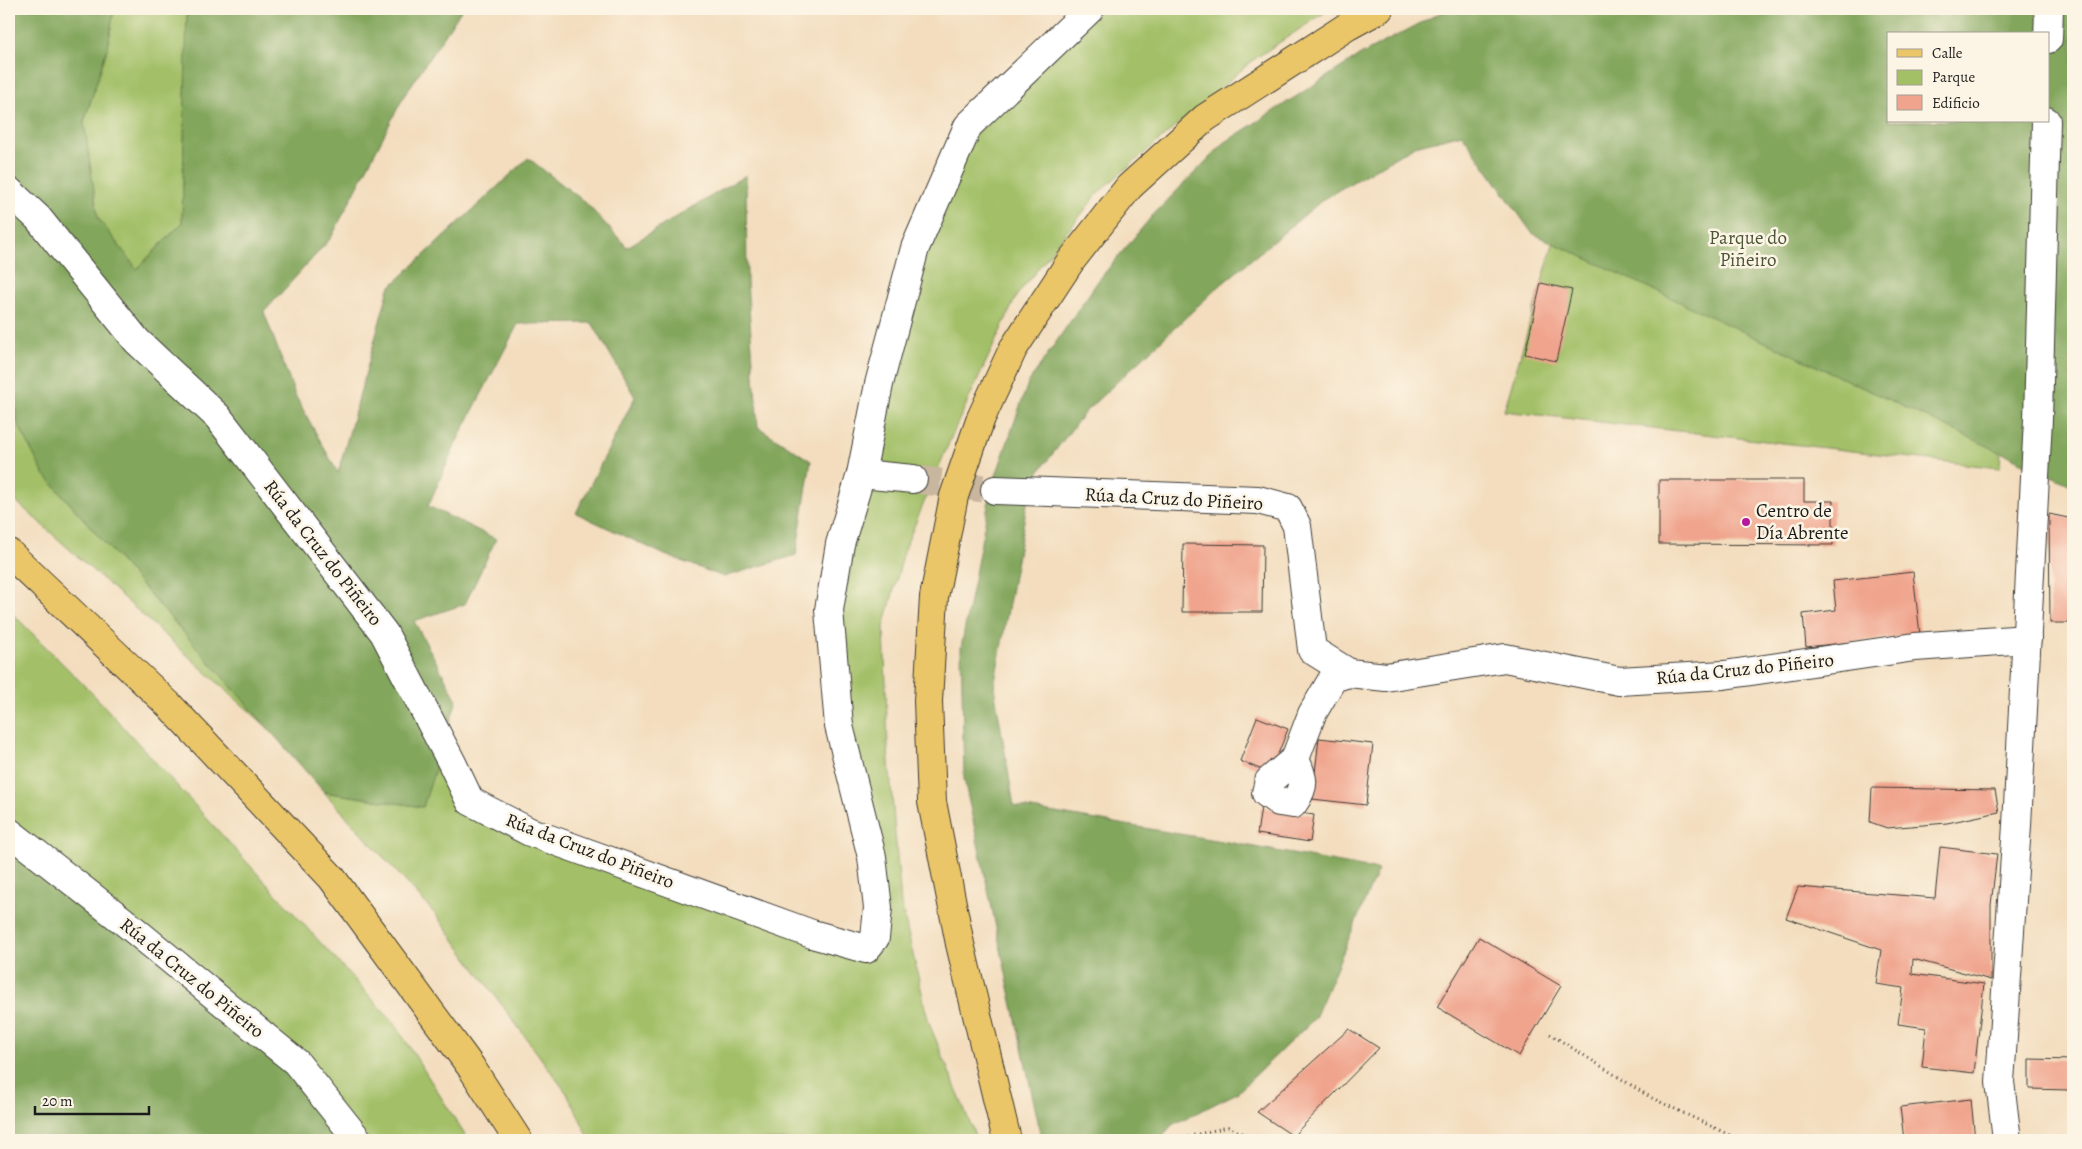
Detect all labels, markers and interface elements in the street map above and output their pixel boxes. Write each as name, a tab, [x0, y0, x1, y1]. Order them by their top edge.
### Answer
legend	[1887, 32, 2050, 122]
text: Calle	[1932, 43, 1963, 63]
text: Parque	[1932, 67, 1975, 87]
text: Edificio	[1932, 93, 1980, 113]
park label: Parque do Piñeiro	[1709, 225, 1787, 273]
street label: Rúa da Cruz do Piñeiro	[258, 475, 388, 631]
street label: Rúa da Cruz do Piñeiro	[1084, 481, 1264, 517]
place label: Centro de Día Abrente	[1756, 498, 1849, 546]
marker: Centro de Día Abrente	[1740, 516, 1752, 528]
street label: Rúa da Cruz do Piñeiro	[1655, 647, 1835, 691]
street label: Rúa da Cruz do Piñeiro	[502, 807, 678, 895]
street label: Rúa da Cruz do Piñeiro	[114, 912, 270, 1044]
scale bar	[35, 1084, 149, 1116]
text: 20 m	[42, 1091, 73, 1111]

